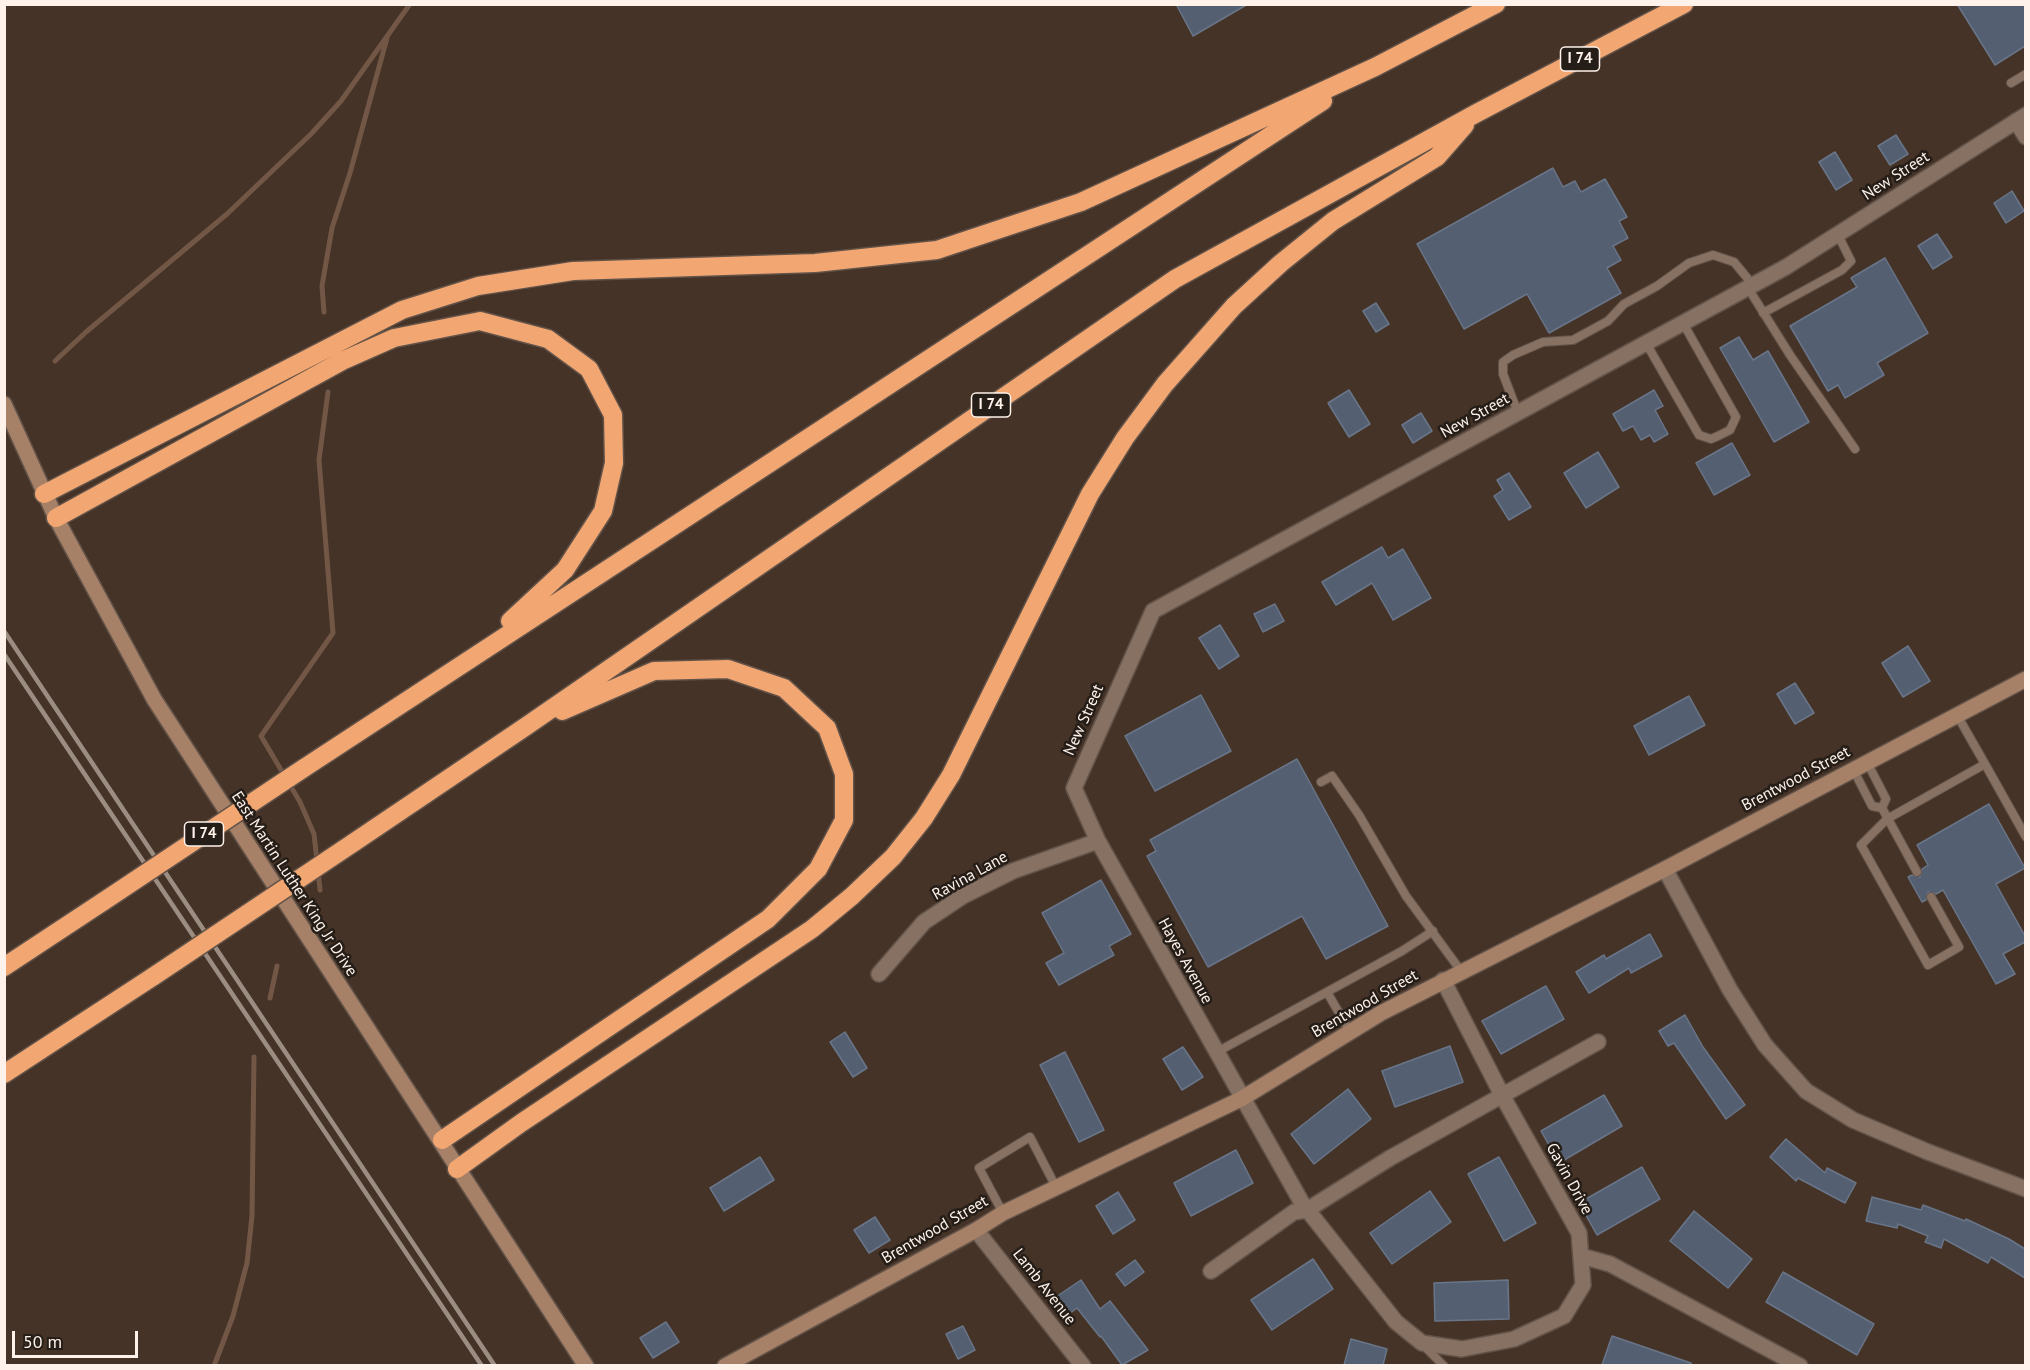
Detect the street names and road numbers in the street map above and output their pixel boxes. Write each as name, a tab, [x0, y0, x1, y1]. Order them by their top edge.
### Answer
road number: I 74	[1560, 47, 1600, 71]
street label: New Street	[1859, 147, 1933, 205]
street label: New Street	[1437, 389, 1513, 443]
road number: I 74	[972, 393, 1010, 417]
street label: New Street	[1060, 682, 1108, 758]
street label: Brentwood Street	[1739, 742, 1853, 816]
street label: East Martin Luther King Jr Drive	[227, 788, 361, 980]
road number: I 74	[184, 822, 224, 846]
street label: Ravina Lane	[929, 847, 1011, 905]
street label: Hayes Avenue	[1154, 915, 1216, 1007]
street label: Brentwood Street	[1308, 966, 1422, 1042]
street label: Gavin Drive	[1542, 1140, 1596, 1218]
street label: Brentwood Street	[878, 1192, 992, 1268]
street label: Lamb Avenue	[1008, 1245, 1080, 1329]

